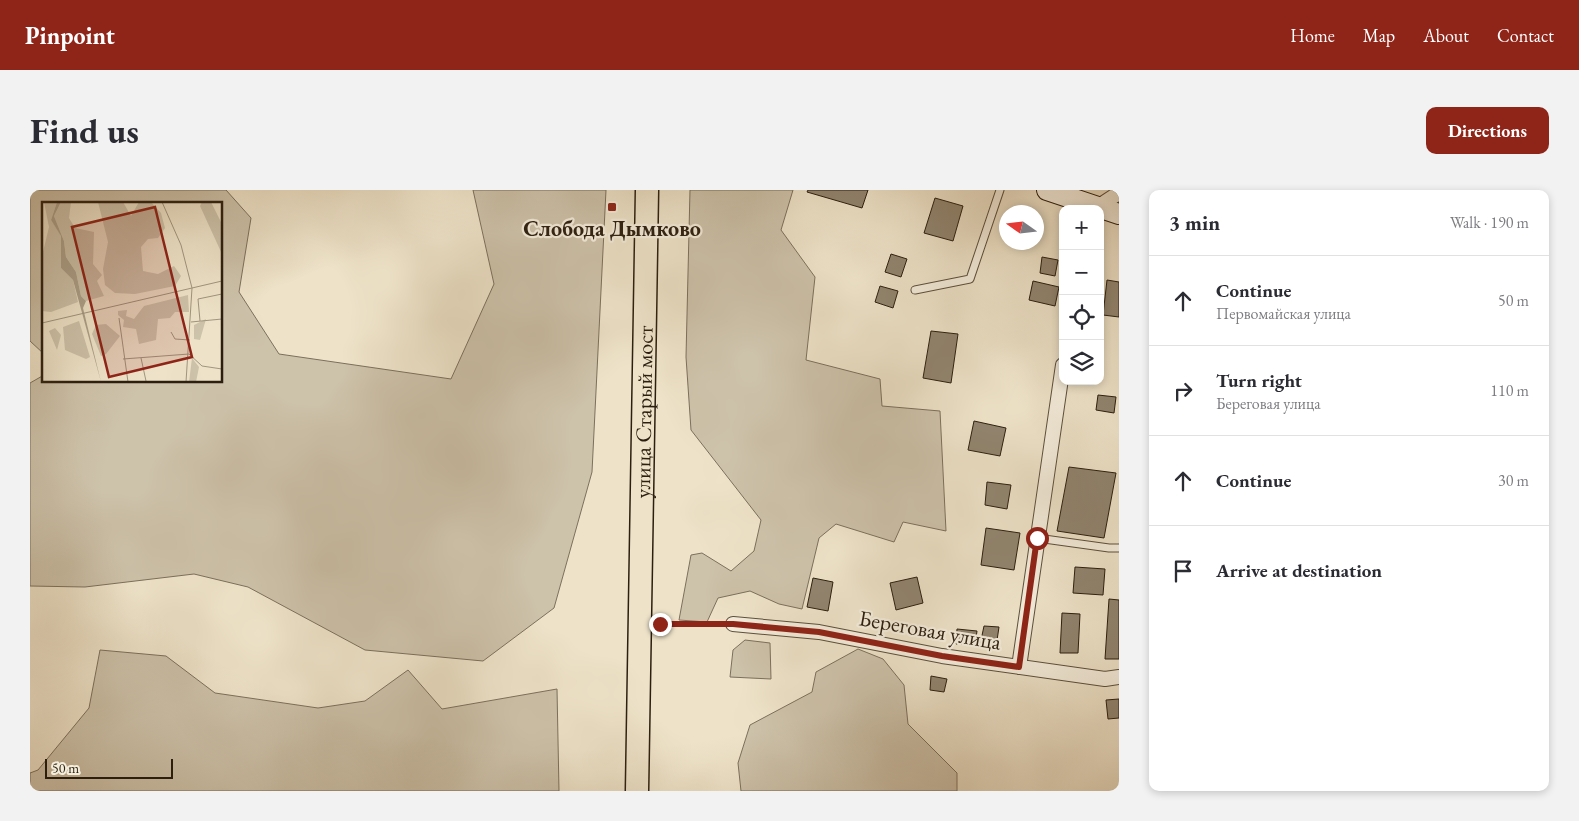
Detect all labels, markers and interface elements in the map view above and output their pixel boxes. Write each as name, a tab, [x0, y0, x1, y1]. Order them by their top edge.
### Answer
text: Pinpoint	[25, 20, 115, 51]
text: Home	[1290, 24, 1335, 47]
text: Map	[1363, 24, 1395, 47]
text: About	[1423, 24, 1469, 47]
text: Contact	[1497, 24, 1554, 47]
button: Directions	[1426, 107, 1549, 154]
text: Find us	[30, 108, 139, 153]
marker: Слобода Дымково	[606, 201, 618, 213]
inset map	[42, 202, 222, 382]
north arrow	[999, 205, 1044, 250]
map controls	[1059, 205, 1104, 385]
button: +	[1059, 205, 1104, 250]
text: 3 min	[1169, 209, 1220, 236]
text: Walk · 190 m	[1450, 212, 1529, 233]
place label: Слобода Дымково	[523, 214, 701, 243]
button: −	[1059, 250, 1104, 295]
text: Continue	[1216, 278, 1291, 303]
icon: ahead	[1169, 287, 1197, 315]
text: 50 m	[1498, 290, 1529, 311]
button: locate	[1059, 295, 1104, 340]
text: Первомайская улица	[1216, 303, 1351, 324]
street label: улица Старый мост	[627, 325, 659, 499]
button: layers	[1059, 340, 1104, 385]
text: Turn right	[1216, 368, 1302, 393]
icon: right	[1169, 377, 1197, 405]
text: 110 m	[1490, 380, 1529, 401]
text: Береговая улица	[1216, 393, 1321, 414]
icon: ahead	[1169, 467, 1197, 495]
text: Continue	[1216, 468, 1291, 493]
text: 30 m	[1498, 470, 1529, 491]
route start	[1026, 527, 1049, 550]
icon: arrive	[1169, 557, 1197, 585]
text: Arrive at destination	[1216, 558, 1382, 583]
street label: Береговая улица	[857, 603, 1004, 657]
route end	[649, 613, 672, 636]
scale bar	[45, 756, 172, 779]
text: 50 m	[52, 759, 79, 777]

